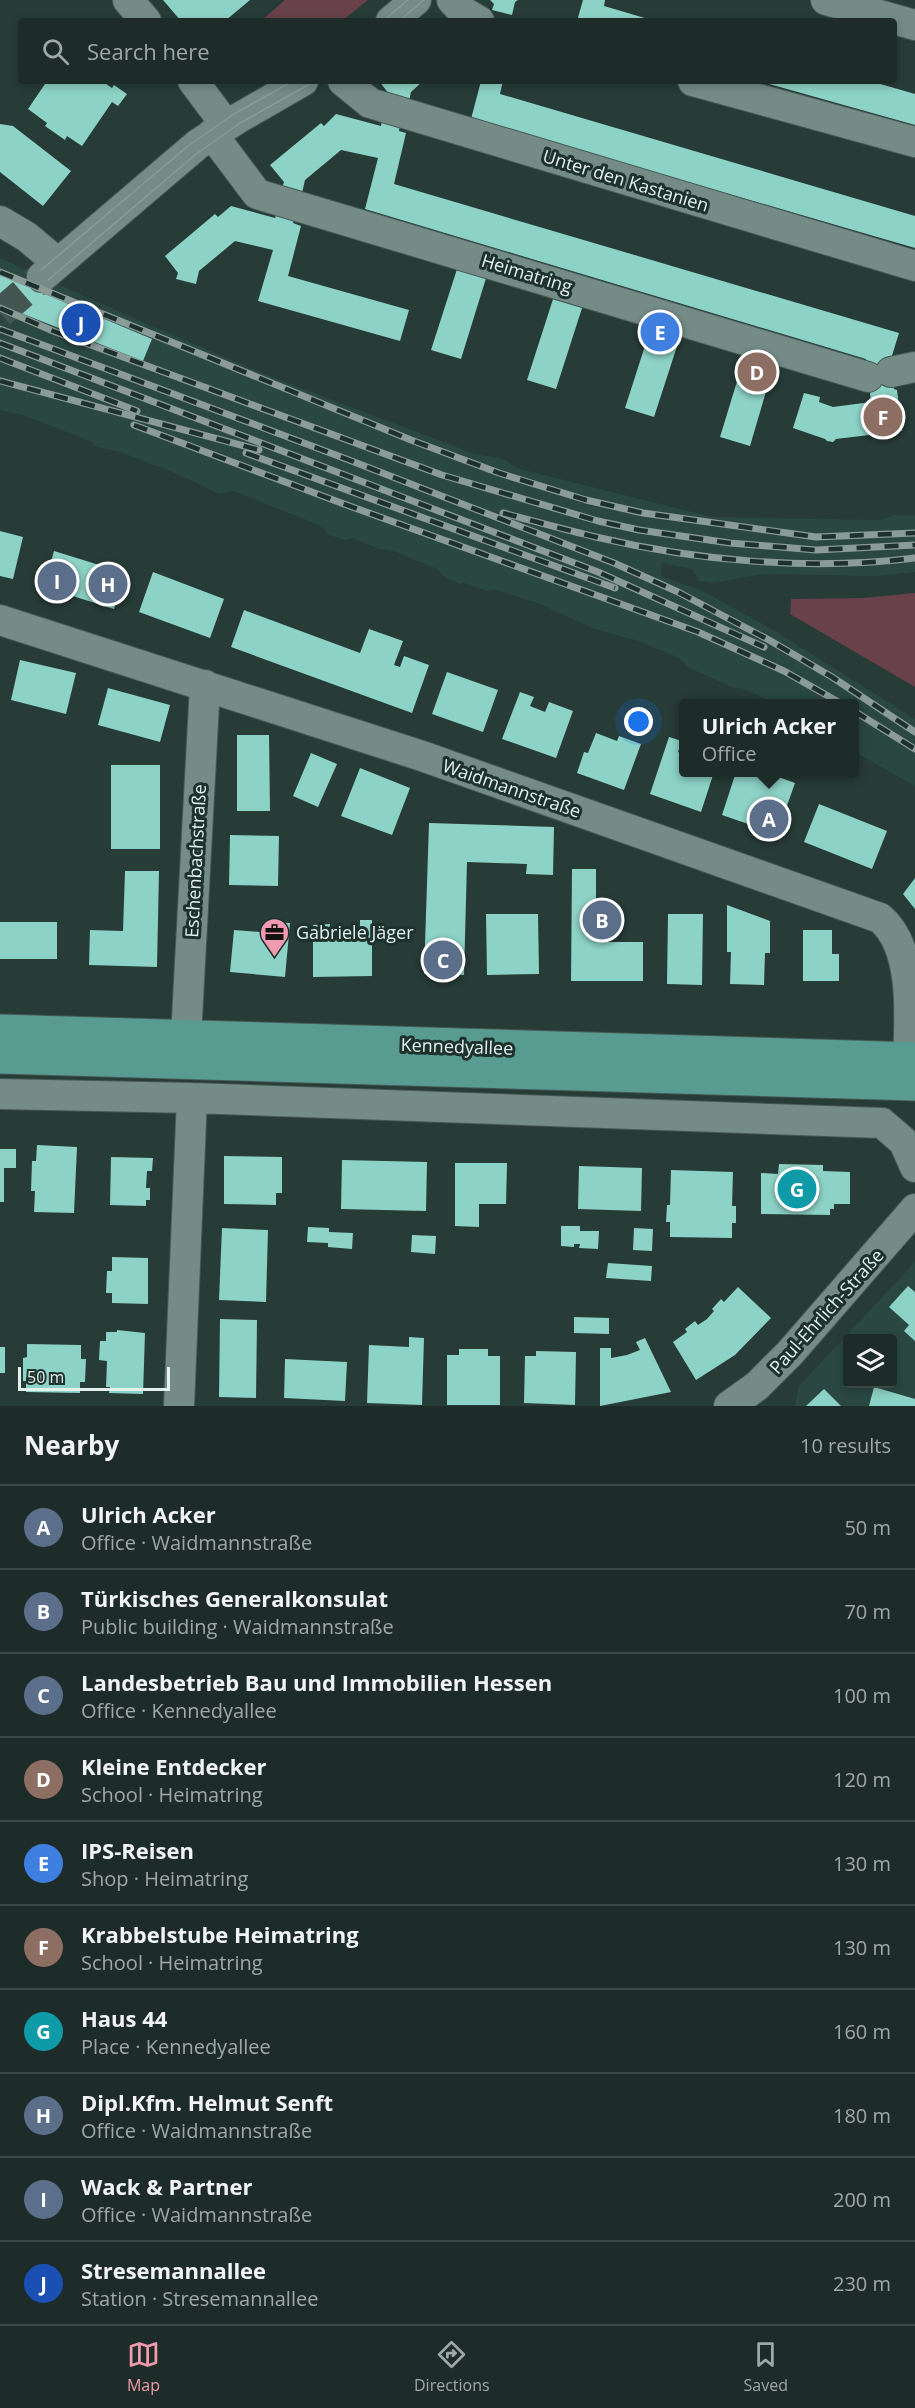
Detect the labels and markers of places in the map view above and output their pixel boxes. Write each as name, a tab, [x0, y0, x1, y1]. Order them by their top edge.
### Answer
pin: J	[62, 300, 100, 346]
pin: E	[640, 310, 680, 354]
pin: D	[738, 350, 777, 394]
pin: F	[864, 394, 902, 440]
pin: I	[38, 558, 76, 604]
pin: H	[88, 562, 128, 606]
pin: A	[750, 796, 788, 842]
pin: B	[582, 898, 622, 942]
office icon: Gabriele Jäger	[259, 916, 291, 958]
place label: Gabriele Jäger	[296, 920, 414, 944]
pin: C	[424, 938, 462, 982]
pin: G	[778, 1166, 816, 1212]

